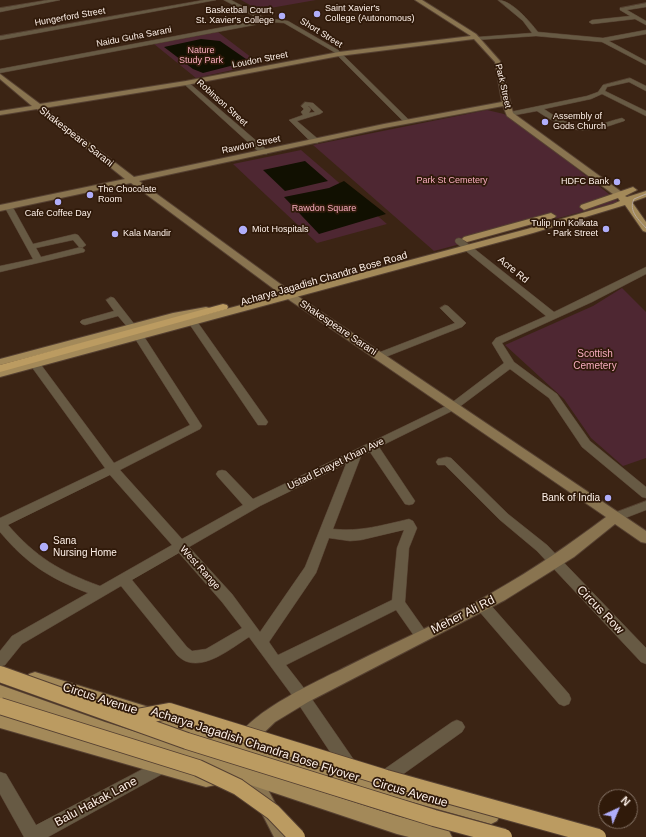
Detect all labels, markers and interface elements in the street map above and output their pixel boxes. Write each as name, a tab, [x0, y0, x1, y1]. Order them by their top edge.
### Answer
place label: Saint Xavier's College (Autonomous)	[325, 4, 415, 25]
street label: Hungerford Street	[34, 5, 106, 29]
place label: Basketball Court, St. Xavier's College	[196, 6, 274, 27]
marker: Saint Xavier's College (Autonomous)	[312, 9, 322, 19]
marker: Basketball Court, St. Xavier's College	[277, 11, 287, 21]
street label: Short Street	[298, 16, 344, 50]
street label: Naidu Guha Sarani	[95, 24, 173, 50]
park label: Nature Study Park	[179, 46, 223, 67]
street label: Loudon Street	[231, 49, 289, 71]
street label: Park Street	[493, 63, 513, 109]
street label: Robinson Street	[194, 77, 250, 129]
street label: Shakespeare Sarani	[37, 104, 115, 170]
place label: Assembly of Gods Church	[553, 112, 606, 133]
marker: Assembly of Gods Church	[540, 117, 550, 127]
street label: Rawdon Street	[221, 134, 281, 156]
park label: Park St Cemetery	[416, 176, 488, 186]
place label: HDFC Bank	[561, 177, 609, 187]
marker: HDFC Bank	[612, 177, 622, 187]
place label: The Chocolate Room	[98, 185, 157, 206]
marker: The Chocolate Room	[85, 190, 95, 200]
marker: Cafe Coffee Day	[53, 197, 63, 207]
park label: Rawdon Square	[292, 204, 356, 214]
place label: Cafe Coffee Day	[25, 209, 91, 219]
place label: Tulip Inn Kolkata - Park Street	[531, 219, 598, 240]
marker: Miot Hospitals	[237, 224, 249, 236]
marker: Tulip Inn Kolkata - Park Street	[601, 224, 611, 234]
place label: Miot Hospitals	[252, 225, 309, 235]
marker: Kala Mandir	[110, 229, 120, 239]
place label: Kala Mandir	[123, 229, 171, 239]
street label: Acharya Jagadish Chandra Bose Road	[239, 249, 409, 309]
street label: Acre Rd	[495, 254, 531, 286]
street label: Shakespeare Sarani	[297, 298, 379, 358]
park label: Scottish Cemetery	[573, 348, 617, 372]
street label: Ustad Enayet Khan Ave	[286, 435, 386, 493]
place label: Bank of India	[542, 492, 600, 504]
marker: Bank of India	[603, 493, 613, 503]
place label: Sana Nursing Home	[53, 535, 117, 558]
marker: Sana Nursing Home	[38, 541, 50, 553]
street label: West Range	[177, 544, 223, 592]
street label: Circus Row	[574, 583, 626, 637]
street label: Meher Ali Rd	[429, 593, 497, 637]
street label: Circus Avenue	[61, 680, 139, 718]
street label: Acharya Jagadish Chandra Bose Flyover	[149, 704, 361, 786]
street label: Balu Hakak Lane	[52, 774, 140, 830]
street label: Circus Avenue	[371, 775, 449, 811]
north arrow	[598, 789, 638, 829]
text: N	[619, 794, 633, 808]

